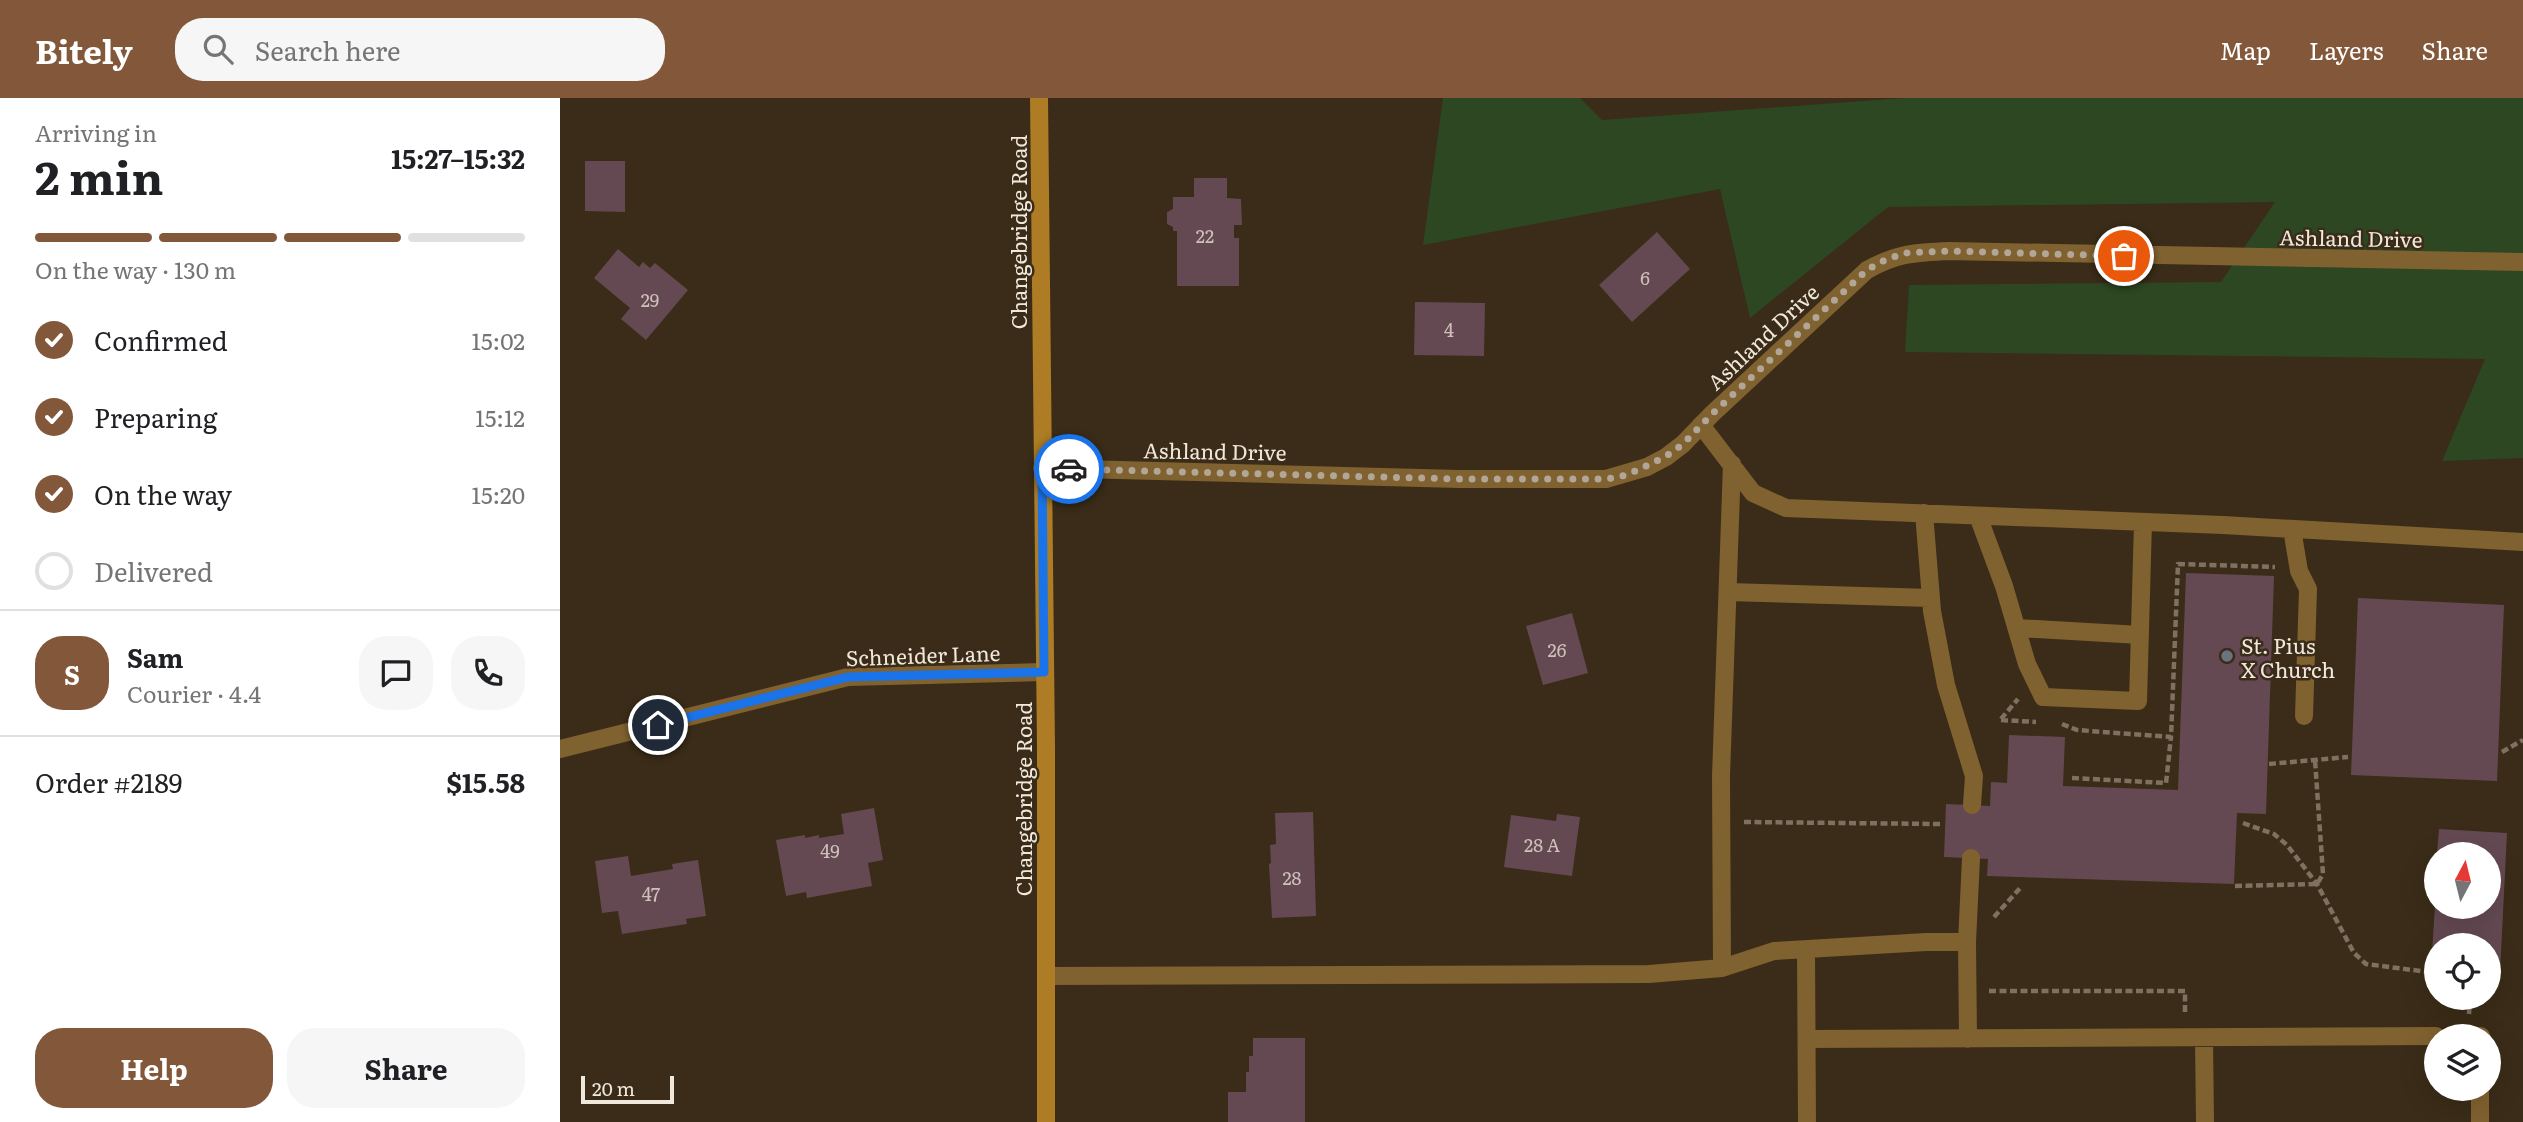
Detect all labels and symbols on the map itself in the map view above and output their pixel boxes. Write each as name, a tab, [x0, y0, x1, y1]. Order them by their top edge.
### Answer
street label: Changebridge Road	[1002, 135, 1033, 329]
street label: Ashland Drive	[2279, 220, 2423, 254]
house number: 22	[1196, 222, 1214, 249]
pin	[2094, 226, 2154, 286]
house number: 6	[1640, 264, 1650, 291]
street label: Ashland Drive	[1699, 276, 1825, 396]
house number: 29	[641, 286, 659, 313]
house number: 4	[1444, 316, 1454, 343]
street label: Ashland Drive	[1143, 433, 1287, 467]
courier	[1034, 434, 1104, 504]
place label: St. Pius X Church	[2241, 629, 2335, 684]
street label: Schneider Lane	[845, 636, 1001, 672]
house number: 26	[1548, 636, 1567, 663]
marker: St. Pius X Church	[2219, 648, 2235, 664]
pin	[628, 695, 688, 755]
street label: Changebridge Road	[1007, 702, 1038, 896]
house number: 28 A	[1524, 831, 1560, 858]
house number: 49	[820, 837, 840, 864]
north arrow	[2424, 842, 2501, 919]
house number: 28	[1282, 864, 1302, 891]
house number: 47	[642, 880, 660, 907]
scale bar	[581, 1073, 674, 1105]

